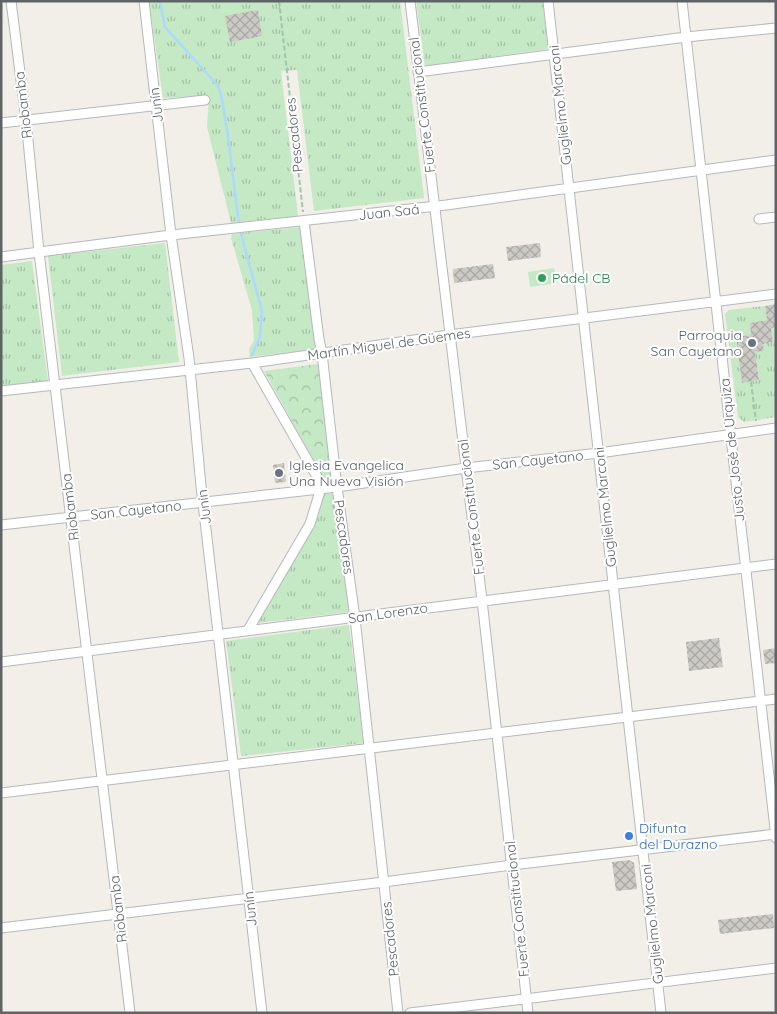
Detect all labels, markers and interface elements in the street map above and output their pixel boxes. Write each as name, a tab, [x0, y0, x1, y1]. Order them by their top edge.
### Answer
street label: Fuerte Constitucional	[405, 36, 439, 174]
street label: Guglielmo Marconi	[545, 44, 575, 166]
street label: Riobamba	[10, 70, 36, 140]
street label: Junín	[145, 86, 167, 124]
street label: Pescadores	[281, 97, 307, 173]
street label: Juan Saá	[358, 200, 420, 224]
place label: Pádel CB	[552, 269, 610, 287]
marker: Pádel CB	[536, 272, 548, 284]
street label: Martín Miguel de Güemes	[306, 324, 472, 364]
place label: Parroquia San Cayetano	[651, 326, 742, 360]
marker: Parroquia San Cayetano	[746, 337, 758, 349]
street label: Justo José de Urquiza	[716, 377, 748, 523]
street label: Fuerte Constitucional	[454, 438, 488, 576]
street label: San Cayetano	[492, 446, 584, 474]
street label: Guglielmo Marconi	[590, 446, 620, 568]
place label: Iglesia Evangelica Una Nueva Visión	[289, 456, 404, 490]
marker: Iglesia Evangelica Una Nueva Visión	[273, 467, 285, 479]
street label: Riobamba	[57, 472, 83, 542]
street label: Junín	[193, 488, 215, 526]
street label: San Cayetano	[90, 496, 182, 524]
street label: Pescadores	[330, 499, 358, 575]
street label: San Lorenzo	[347, 599, 429, 627]
place label: Difunta del Durazno	[639, 819, 717, 853]
marker: Difunta del Durazno	[623, 830, 635, 842]
street label: Fuerte Constitucional	[501, 840, 533, 978]
street label: Guglielmo Marconi	[637, 863, 667, 985]
street label: Riobamba	[105, 874, 131, 944]
street label: Junín	[239, 891, 261, 927]
street label: Pescadores	[377, 901, 403, 977]

